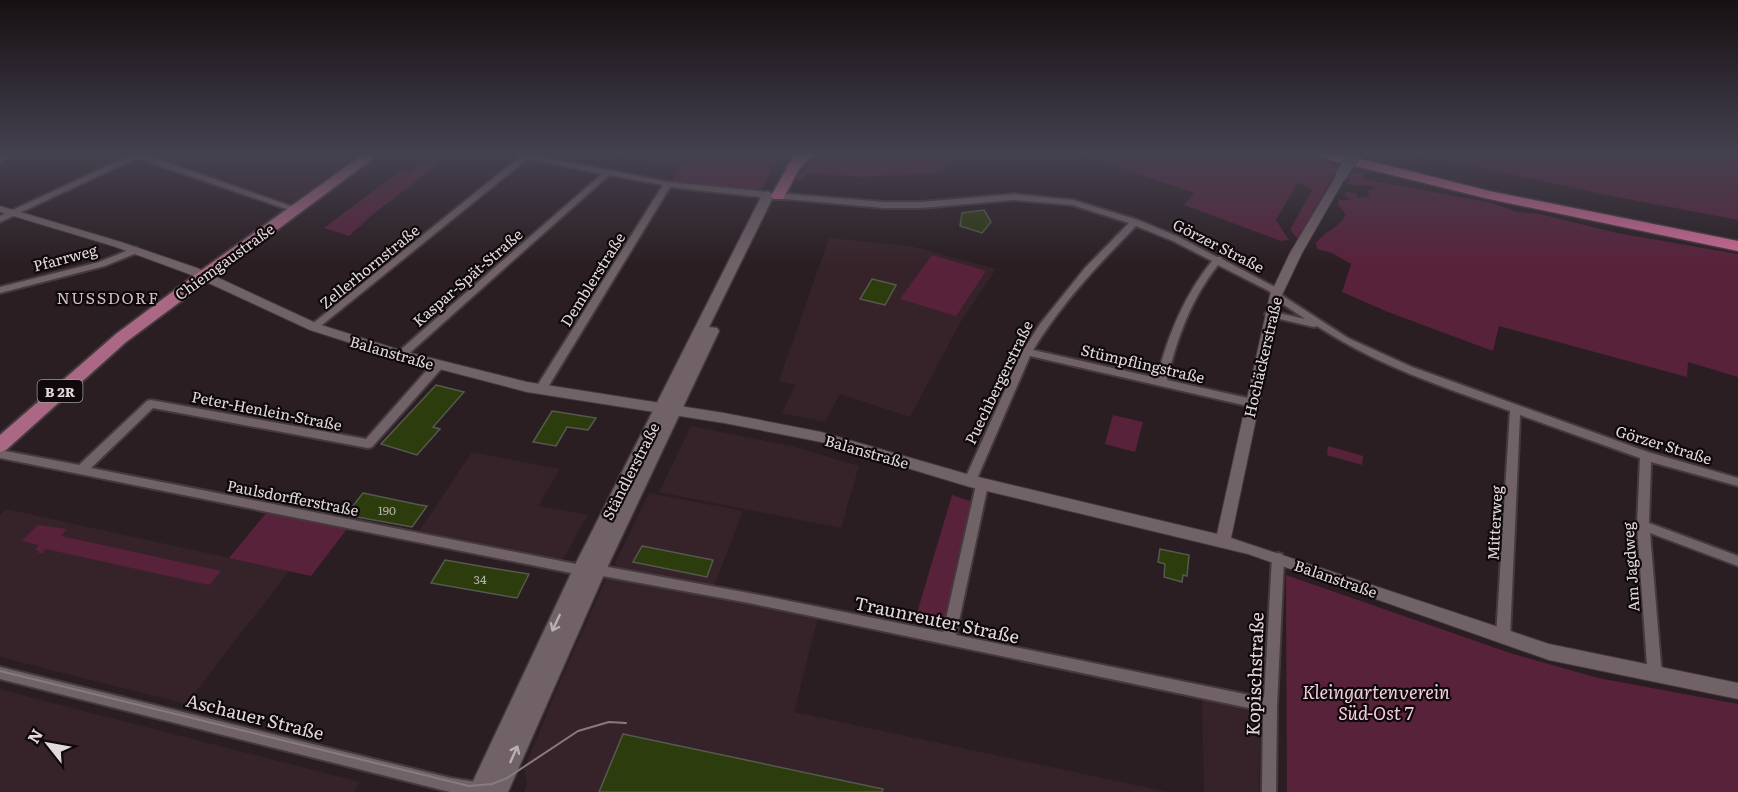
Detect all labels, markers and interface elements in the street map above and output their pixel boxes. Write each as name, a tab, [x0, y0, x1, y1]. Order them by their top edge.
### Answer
street label: Görzer Straße	[1169, 212, 1269, 278]
street label: Chiemgaustraße	[169, 217, 279, 305]
street label: Zellerhornstraße	[314, 218, 424, 314]
street label: Kaspar-Spät-Straße	[407, 222, 527, 331]
street label: Demblerstraße	[554, 227, 630, 331]
street label: Pfarrweg	[30, 237, 100, 277]
district label: NUSSDORF	[56, 285, 160, 309]
street label: Hochäckerstraße	[1237, 294, 1287, 420]
street label: Puechbergerstraße	[958, 316, 1038, 448]
street label: Balanstraße	[347, 329, 437, 375]
street label: Stümpflingstraße	[1079, 338, 1207, 388]
road number: B 2R	[38, 380, 82, 402]
street label: Peter-Henlein-Straße	[190, 384, 344, 436]
street label: Ständlerstraße	[596, 418, 665, 524]
street label: Görzer Straße	[1613, 418, 1715, 470]
street label: Balanstraße	[822, 428, 912, 474]
street label: Paulsdorfferstraße	[225, 473, 361, 521]
street label: Mitterweg	[1481, 484, 1507, 561]
house number: 190	[378, 501, 396, 519]
street label: Am Jagdweg	[1615, 521, 1645, 613]
street label: Balanstraße	[1291, 553, 1381, 603]
house number: 34	[473, 570, 487, 588]
street label: Traunreuter Straße	[852, 588, 1022, 650]
street label: Kopischstraße	[1238, 612, 1270, 736]
one-way arrow	[550, 614, 562, 632]
park label: Kleingartenverein Süd-Ost 7	[1302, 678, 1450, 726]
street label: Aschauer Straße	[183, 686, 327, 746]
north arrow	[18, 714, 78, 774]
text: N	[21, 724, 48, 748]
one-way arrow	[509, 746, 520, 764]

